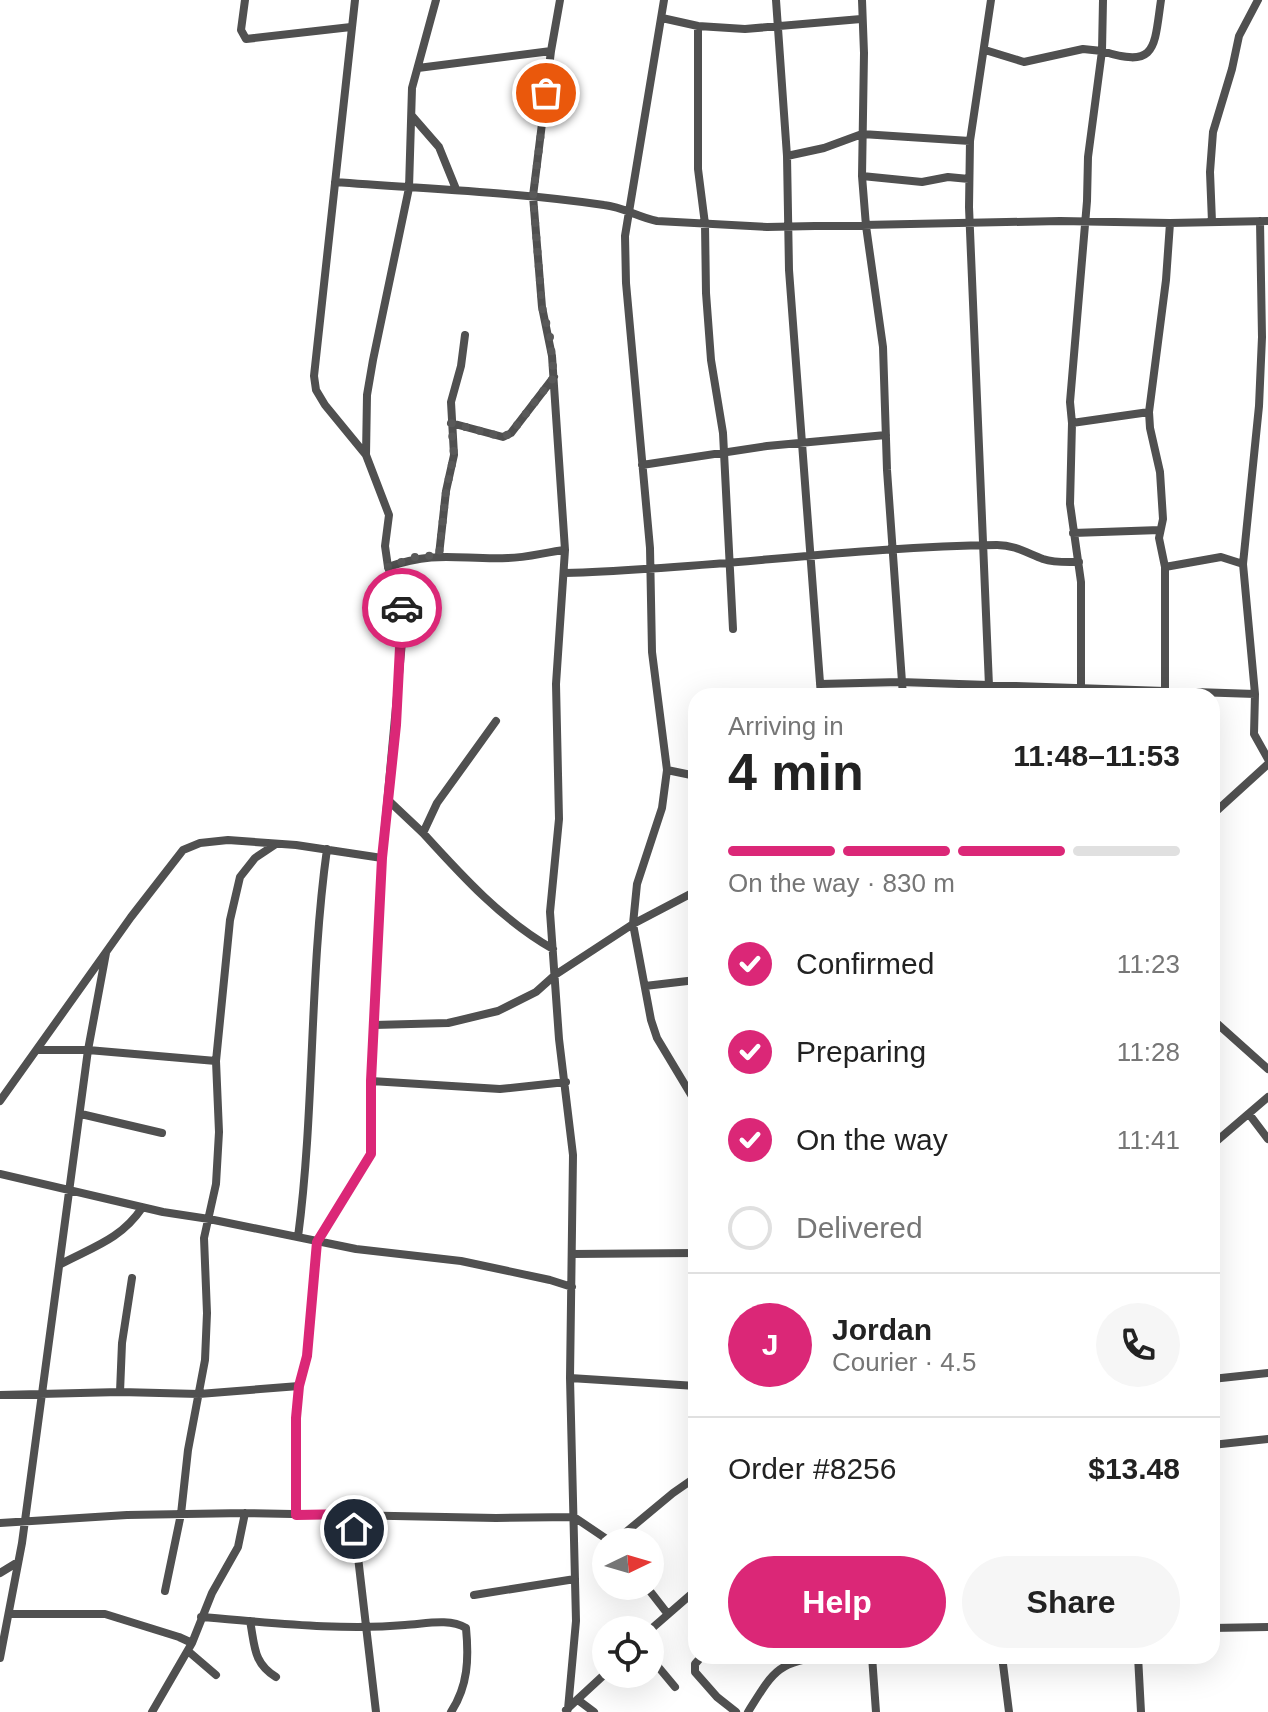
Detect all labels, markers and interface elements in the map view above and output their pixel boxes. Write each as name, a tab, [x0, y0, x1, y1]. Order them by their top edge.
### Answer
pin	[512, 59, 580, 127]
icon: bag	[524, 71, 568, 115]
courier	[362, 568, 442, 648]
icon: car	[380, 586, 424, 630]
text: Arriving in	[728, 711, 844, 741]
text: 11:48–11:53	[1013, 739, 1180, 772]
text: 4 min	[728, 743, 864, 801]
text: On the way · 830 m	[728, 868, 955, 898]
icon: check	[728, 942, 772, 986]
text: Confirmed	[796, 947, 934, 980]
text: 11:23	[1117, 949, 1180, 979]
icon: check	[728, 1030, 772, 1074]
text: Preparing	[796, 1035, 926, 1068]
text: 11:28	[1117, 1037, 1180, 1067]
icon: check	[728, 1118, 772, 1162]
text: On the way	[796, 1123, 948, 1156]
text: 11:41	[1117, 1125, 1180, 1155]
text: Delivered	[796, 1211, 923, 1244]
button: phone	[1096, 1303, 1180, 1387]
text: Jordan	[832, 1313, 932, 1346]
text: J	[762, 1328, 778, 1361]
text: Courier · 4.5	[832, 1347, 977, 1377]
text: Order #8256	[728, 1452, 896, 1485]
text: $13.48	[1088, 1452, 1180, 1485]
pin	[320, 1495, 388, 1563]
icon: home	[332, 1507, 376, 1551]
north arrow	[592, 1528, 664, 1600]
map controls	[592, 1528, 664, 1688]
button: Help	[728, 1556, 946, 1648]
button: Share	[962, 1556, 1180, 1648]
button: locate	[592, 1616, 664, 1688]

